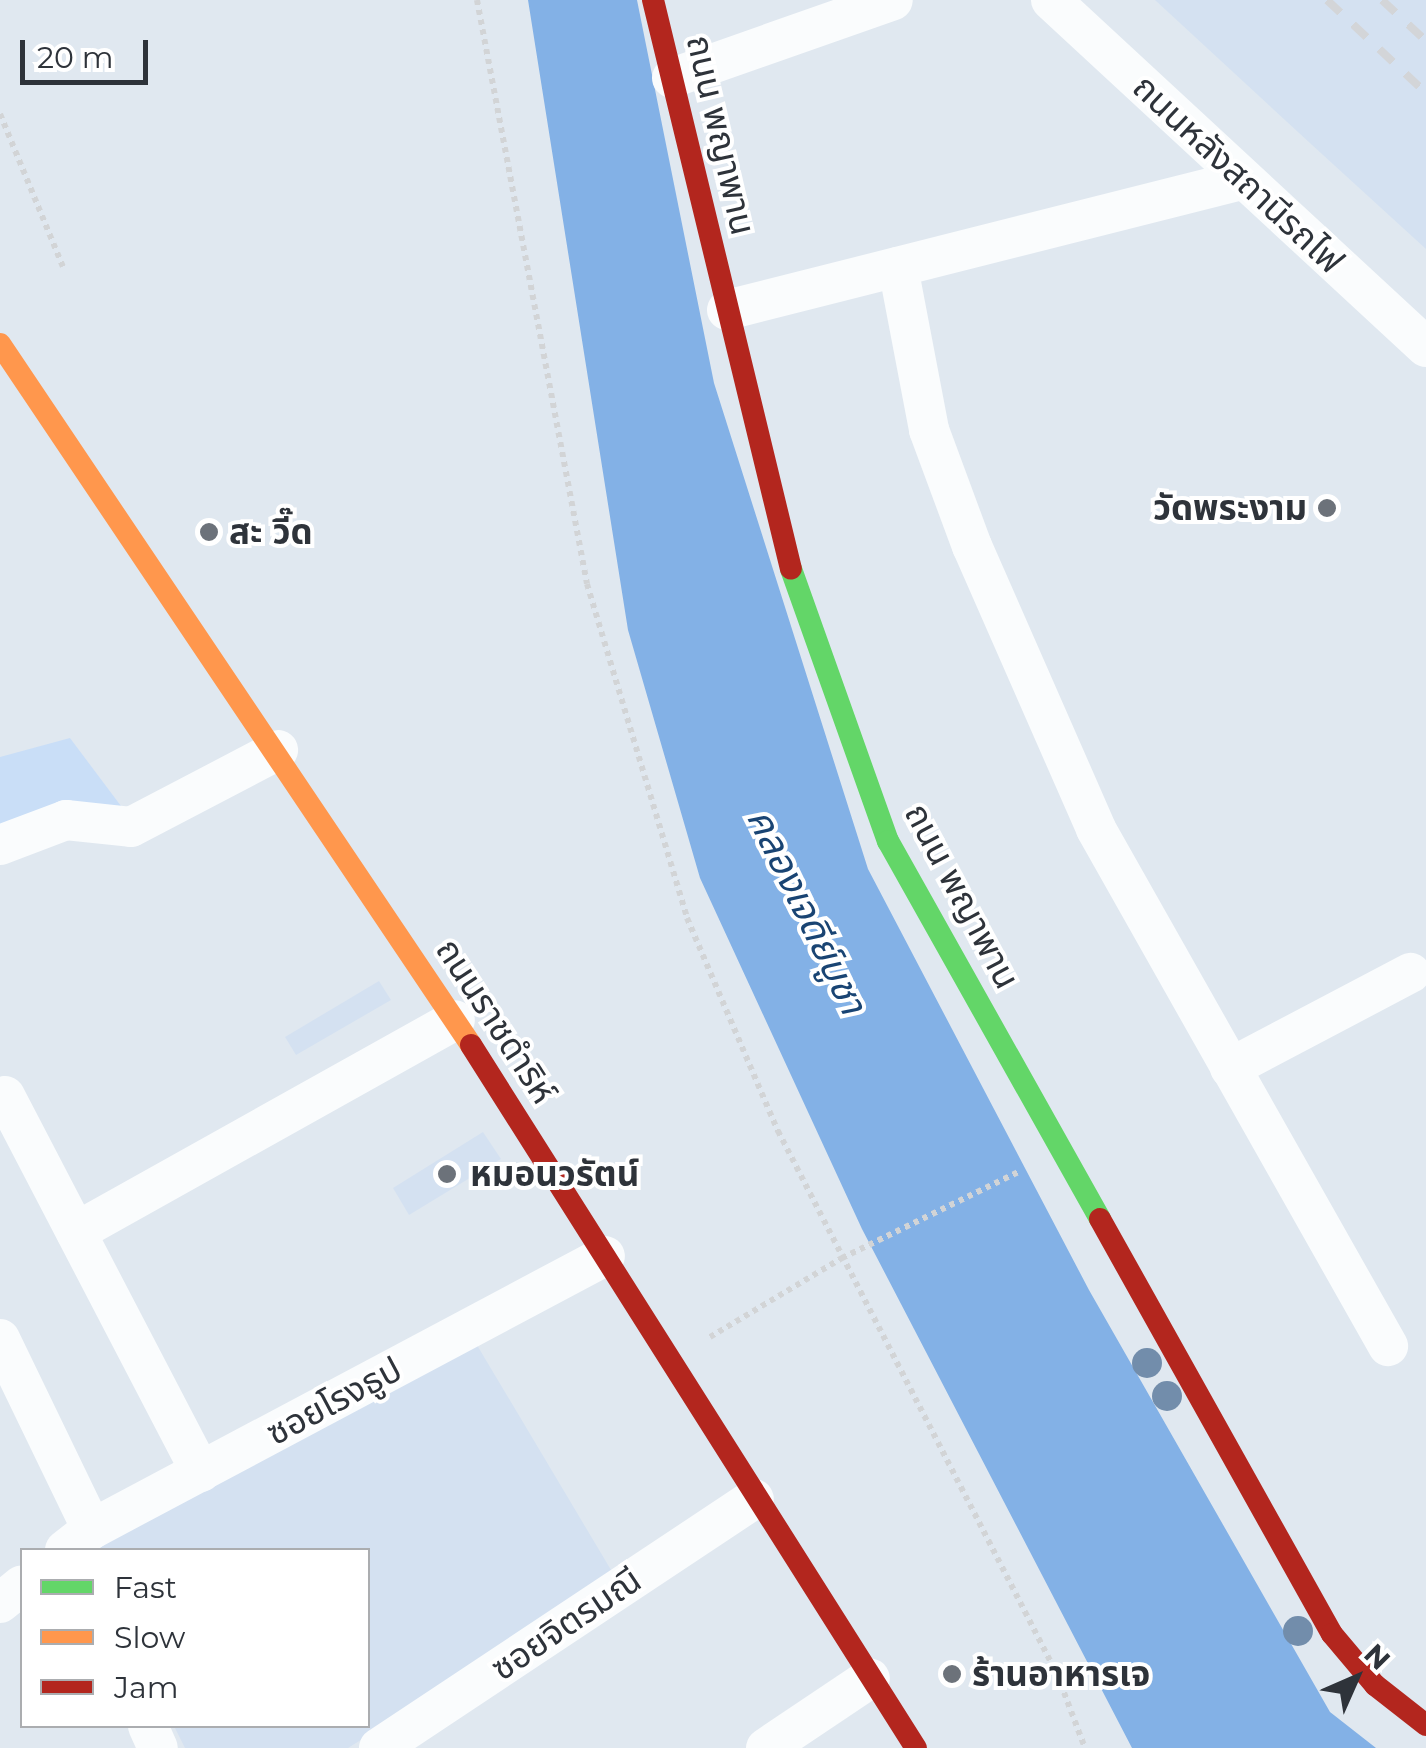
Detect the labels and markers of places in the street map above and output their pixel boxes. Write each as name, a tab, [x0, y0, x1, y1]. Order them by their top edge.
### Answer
place label: วัดพระงาม	[1153, 487, 1307, 529]
marker: วัดพระงาม	[1316, 497, 1338, 519]
place label: สะ วี๊ด	[229, 511, 313, 553]
marker: สะ วี๊ด	[198, 521, 220, 543]
place label: หมอนวรัตน์	[470, 1153, 639, 1195]
marker: หมอนวรัตน์	[434, 1161, 460, 1187]
place label: ร้านอาหารเจ	[972, 1653, 1150, 1695]
marker: ร้านอาหารเจ	[941, 1663, 963, 1685]

